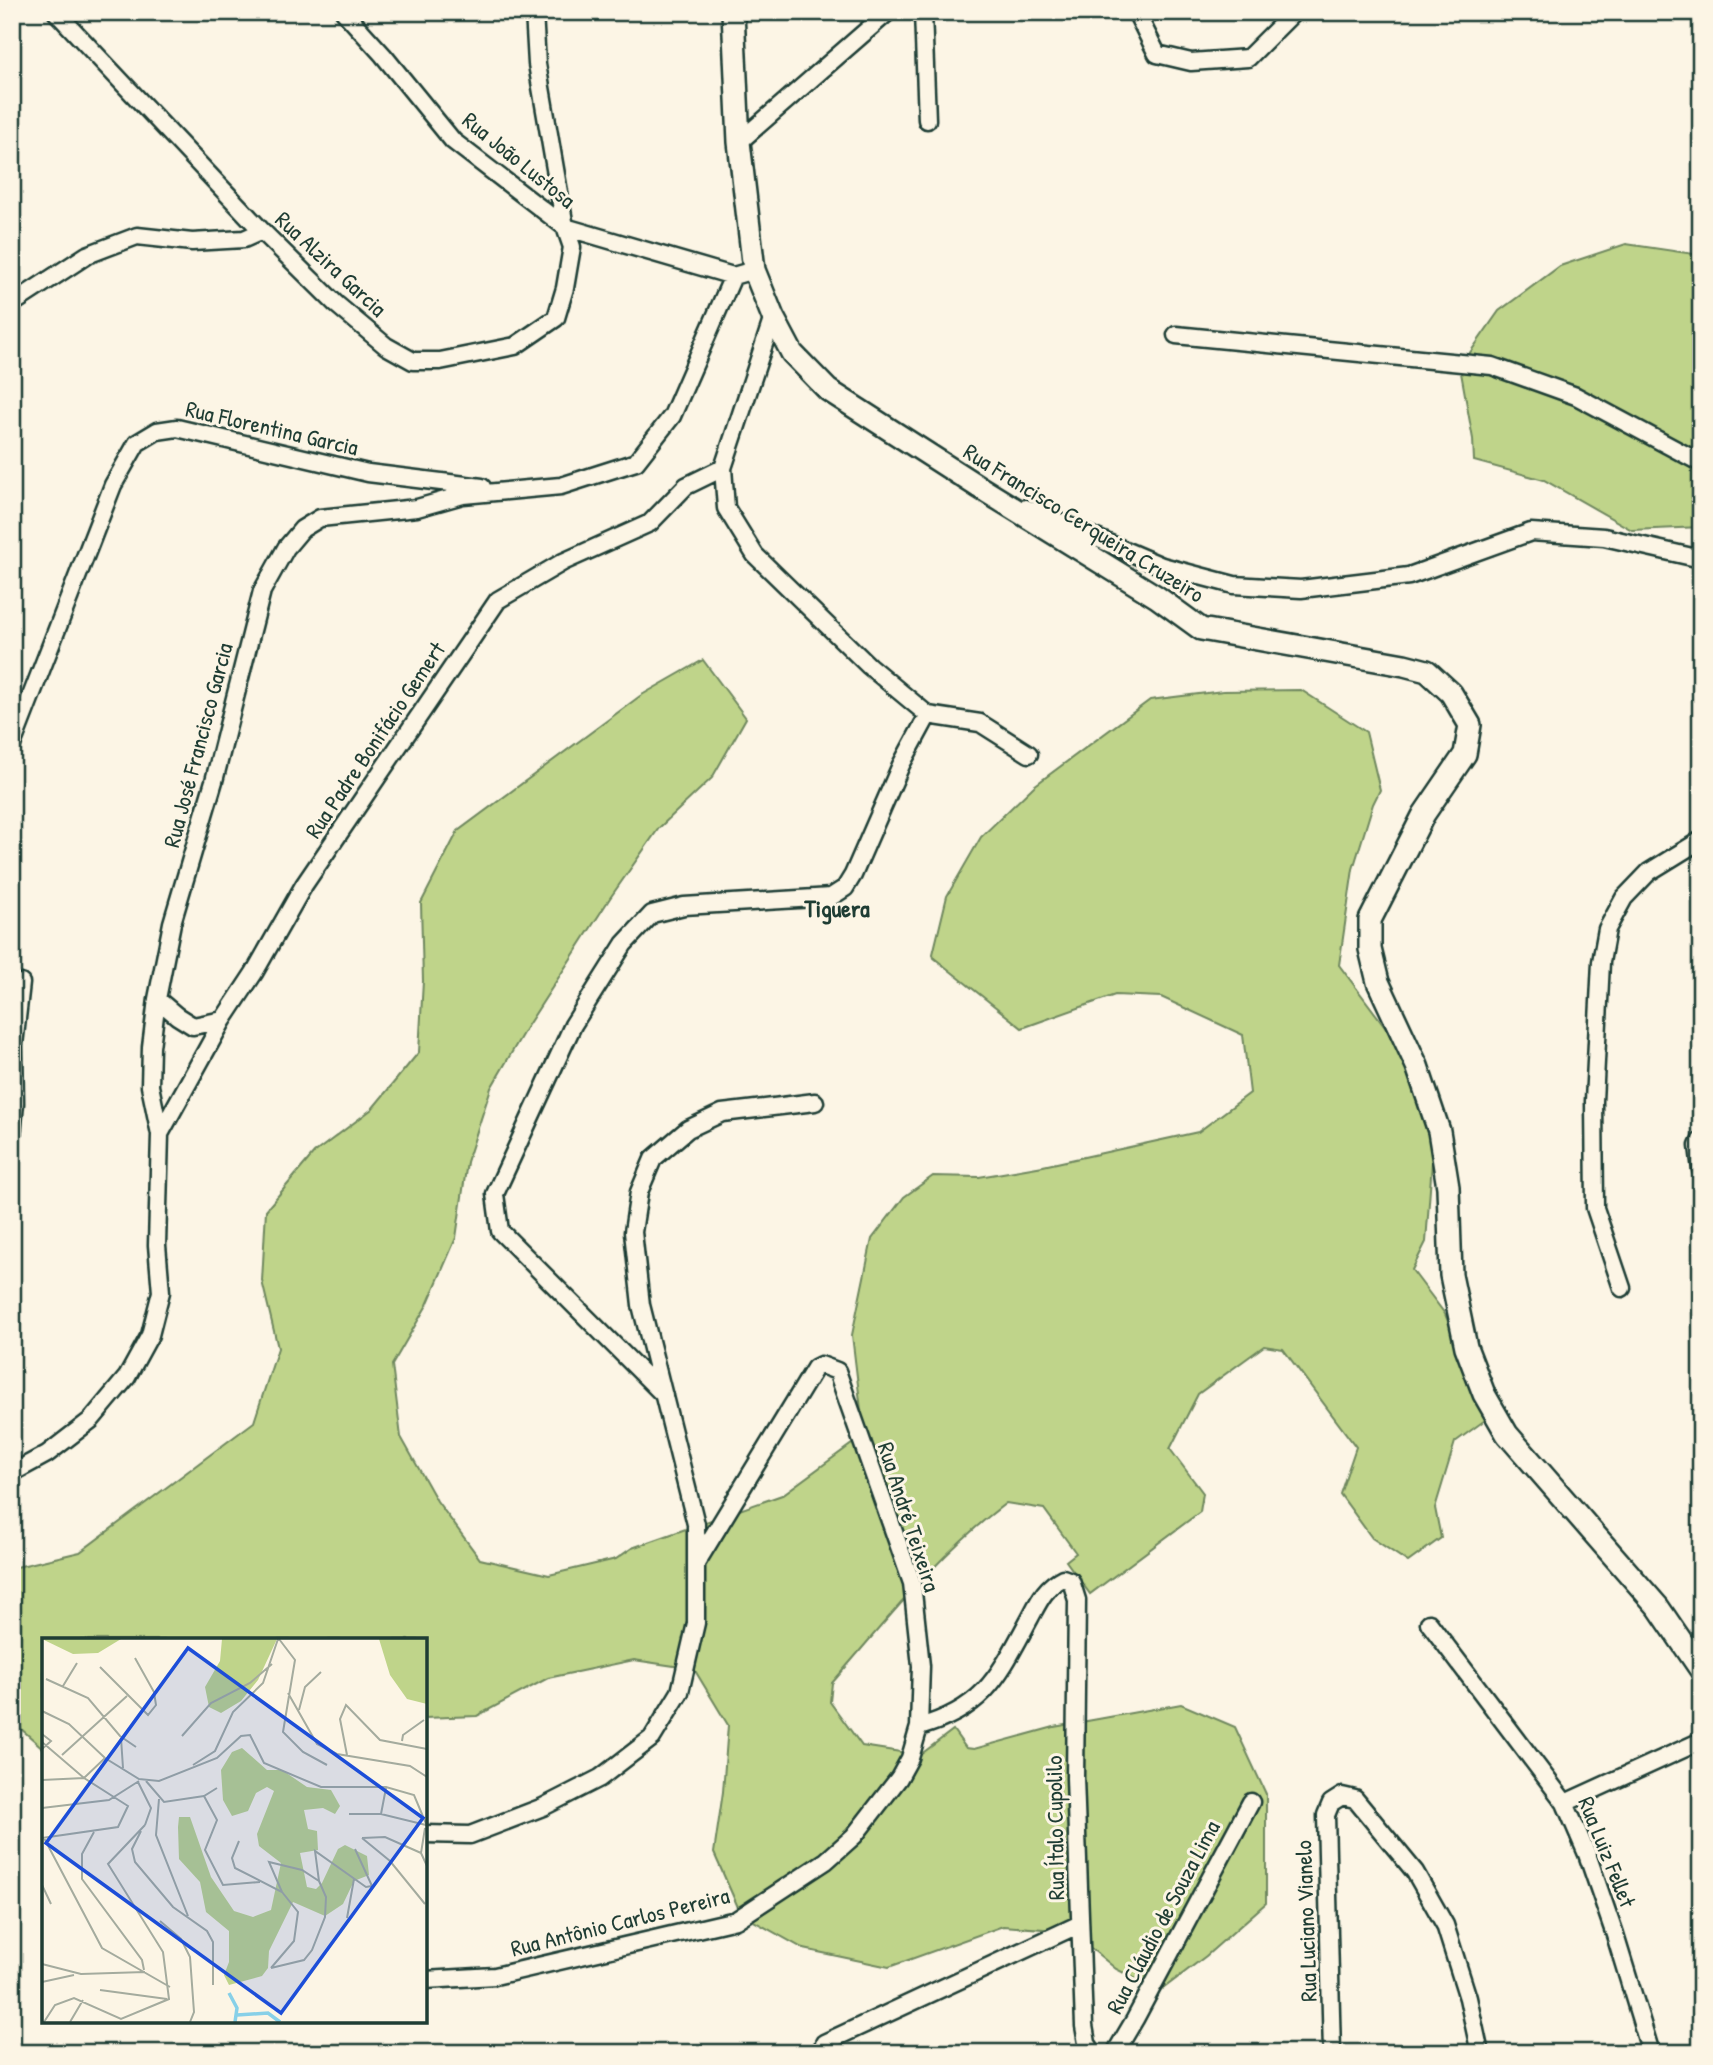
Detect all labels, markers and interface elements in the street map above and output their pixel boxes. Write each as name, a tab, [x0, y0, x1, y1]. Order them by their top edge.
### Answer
street label: Rua João Lustosa	[456, 104, 582, 215]
street label: Rua Alzira Garcia	[269, 204, 394, 323]
street label: Rua Florentina Garcia	[183, 393, 361, 462]
street label: Rua Francisco Cerqueira Cruzeiro	[958, 436, 1210, 609]
street label: Rua Padre Bonifácio Gemert	[297, 635, 452, 844]
street label: Rua José Francisco Garcia	[155, 639, 240, 850]
district label: Tiguera	[803, 892, 870, 925]
street label: Rua André Teixeira	[871, 1438, 948, 1596]
inset map	[42, 1638, 427, 2023]
street label: Rua Ítalo Cupolilo	[1038, 1755, 1071, 1901]
street label: Rua Luiz Fellet	[1571, 1792, 1644, 1913]
street label: Rua Cláudio de Souza Lima	[1099, 1815, 1227, 2019]
street label: Rua Luciano Vianelo	[1287, 1840, 1324, 2002]
street label: Rua Antônio Carlos Pereira	[507, 1879, 732, 1964]

